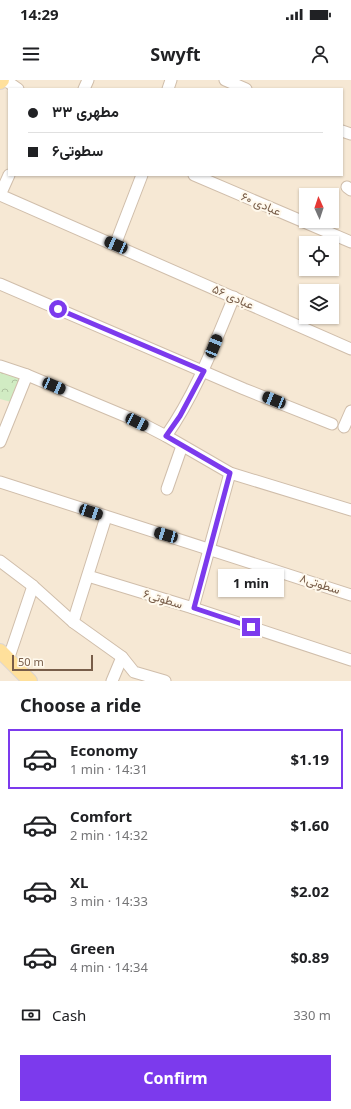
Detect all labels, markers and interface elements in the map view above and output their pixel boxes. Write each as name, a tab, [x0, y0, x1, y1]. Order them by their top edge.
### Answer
text: 14:29	[20, 4, 59, 24]
text: Swyft	[150, 42, 201, 66]
icon: menu	[20, 43, 42, 65]
icon: person	[309, 43, 331, 65]
text: مطهری ۳۳	[52, 101, 119, 121]
text: سطوتی۶	[52, 140, 103, 160]
street label: عبادی ۶۰	[239, 188, 284, 220]
north arrow	[299, 188, 339, 228]
map controls	[299, 188, 339, 324]
car	[103, 235, 129, 255]
button: locate	[299, 236, 339, 276]
street label: عبادی ۵۶	[210, 280, 257, 313]
button: layers	[299, 284, 339, 324]
route start	[49, 300, 67, 318]
car	[204, 333, 224, 359]
car	[41, 376, 67, 396]
car	[261, 390, 287, 410]
car	[124, 411, 150, 433]
car	[78, 503, 104, 521]
car	[153, 526, 179, 544]
callout: 1 min	[218, 569, 284, 597]
street label: سطوتی۸	[298, 569, 342, 598]
text: 1 min	[233, 574, 269, 592]
street label: سطوتی۶	[141, 585, 185, 613]
route end	[242, 618, 260, 636]
scale bar	[12, 653, 93, 672]
text: 50 m	[18, 654, 44, 669]
text: Choose a ride	[20, 693, 141, 717]
text: Economy	[70, 740, 138, 760]
icon: car	[22, 741, 58, 777]
text: $1.19	[290, 749, 329, 769]
text: 1 min · 14:31	[70, 760, 148, 778]
text: Comfort	[70, 806, 132, 826]
icon: car	[22, 807, 58, 843]
text: $1.60	[290, 815, 329, 835]
text: 2 min · 14:32	[70, 826, 148, 844]
text: XL	[70, 872, 88, 892]
icon: car	[22, 873, 58, 909]
text: $2.02	[290, 881, 329, 901]
text: 3 min · 14:33	[70, 892, 148, 910]
text: Green	[70, 938, 115, 958]
icon: car	[22, 939, 58, 975]
text: $0.89	[290, 947, 329, 967]
text: 4 min · 14:34	[70, 958, 148, 976]
icon: cash	[20, 1004, 42, 1026]
text: Cash	[52, 1005, 86, 1025]
text: 330 m	[293, 1006, 331, 1024]
button: Confirm	[20, 1055, 331, 1101]

